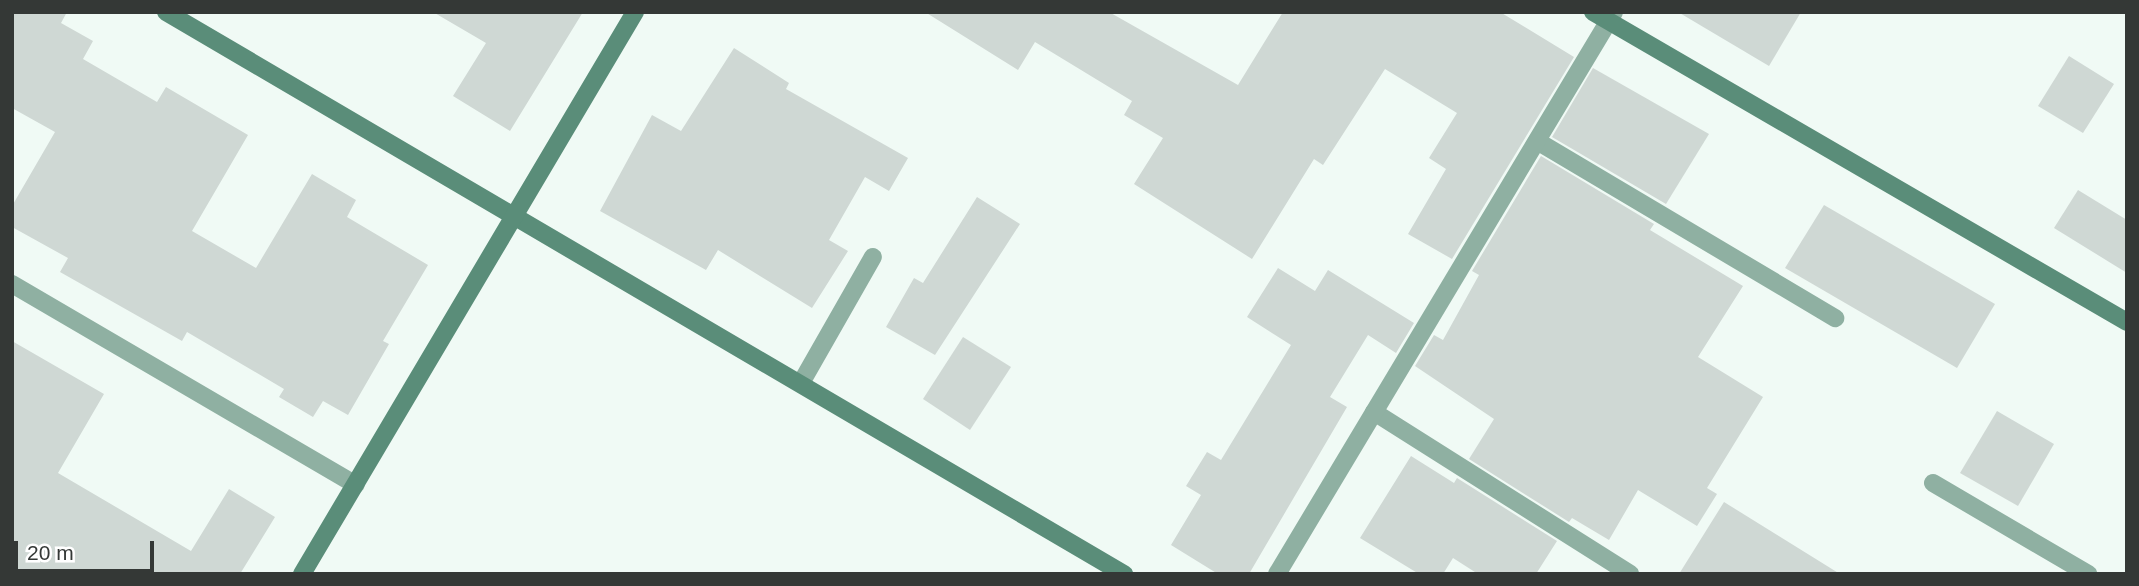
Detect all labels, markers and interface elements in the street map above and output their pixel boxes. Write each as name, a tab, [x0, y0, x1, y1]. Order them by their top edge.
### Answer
scale bar	[18, 526, 158, 570]
text: 20 m	[27, 541, 74, 564]

